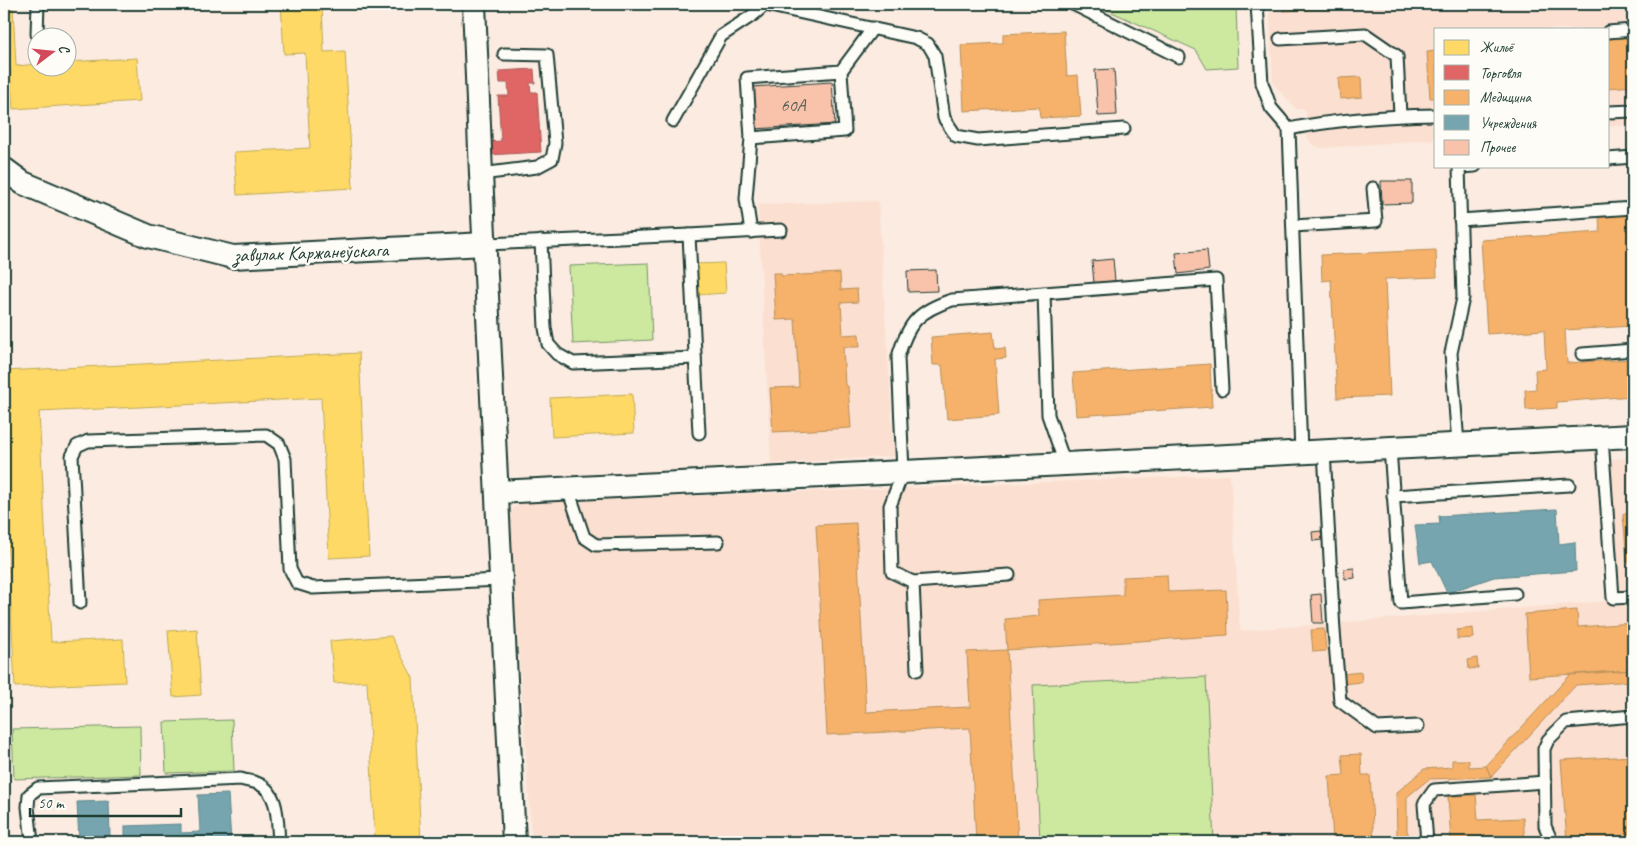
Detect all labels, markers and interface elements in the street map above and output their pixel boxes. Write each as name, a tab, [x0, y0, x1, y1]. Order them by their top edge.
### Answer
north arrow	[28, 28, 78, 78]
legend	[1434, 28, 1610, 168]
text: Жильё	[1480, 38, 1515, 57]
text: С	[55, 43, 74, 56]
text: Торговля	[1480, 64, 1523, 83]
text: Медицина	[1480, 88, 1533, 107]
house number: 60А	[780, 94, 807, 116]
text: Учреждения	[1480, 114, 1537, 133]
text: Прочее	[1480, 138, 1516, 157]
street label: завулак Каржанеўскага	[230, 237, 391, 269]
scale bar	[30, 786, 181, 818]
text: 50 m	[38, 794, 65, 813]

